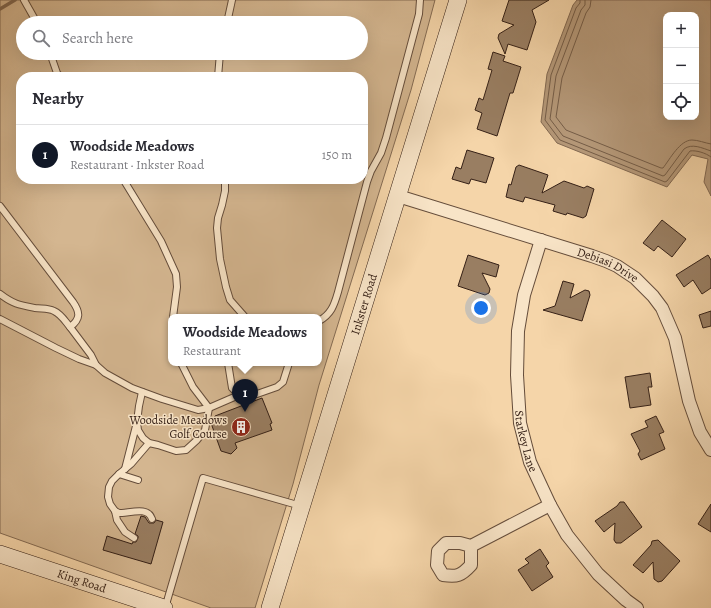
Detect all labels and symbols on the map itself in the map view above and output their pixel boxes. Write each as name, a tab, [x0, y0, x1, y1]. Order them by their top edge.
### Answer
street label: Debiasi Drive	[575, 244, 642, 286]
street label: Inkster Road	[347, 271, 381, 337]
your location	[471, 298, 491, 318]
pin: 1	[232, 379, 258, 412]
street label: Starkey Lane	[511, 410, 542, 475]
place label: Woodside Meadows Golf Course	[129, 412, 227, 442]
building icon: Woodside Meadows Golf Course	[230, 416, 252, 438]
street label: King Road	[55, 565, 109, 597]

